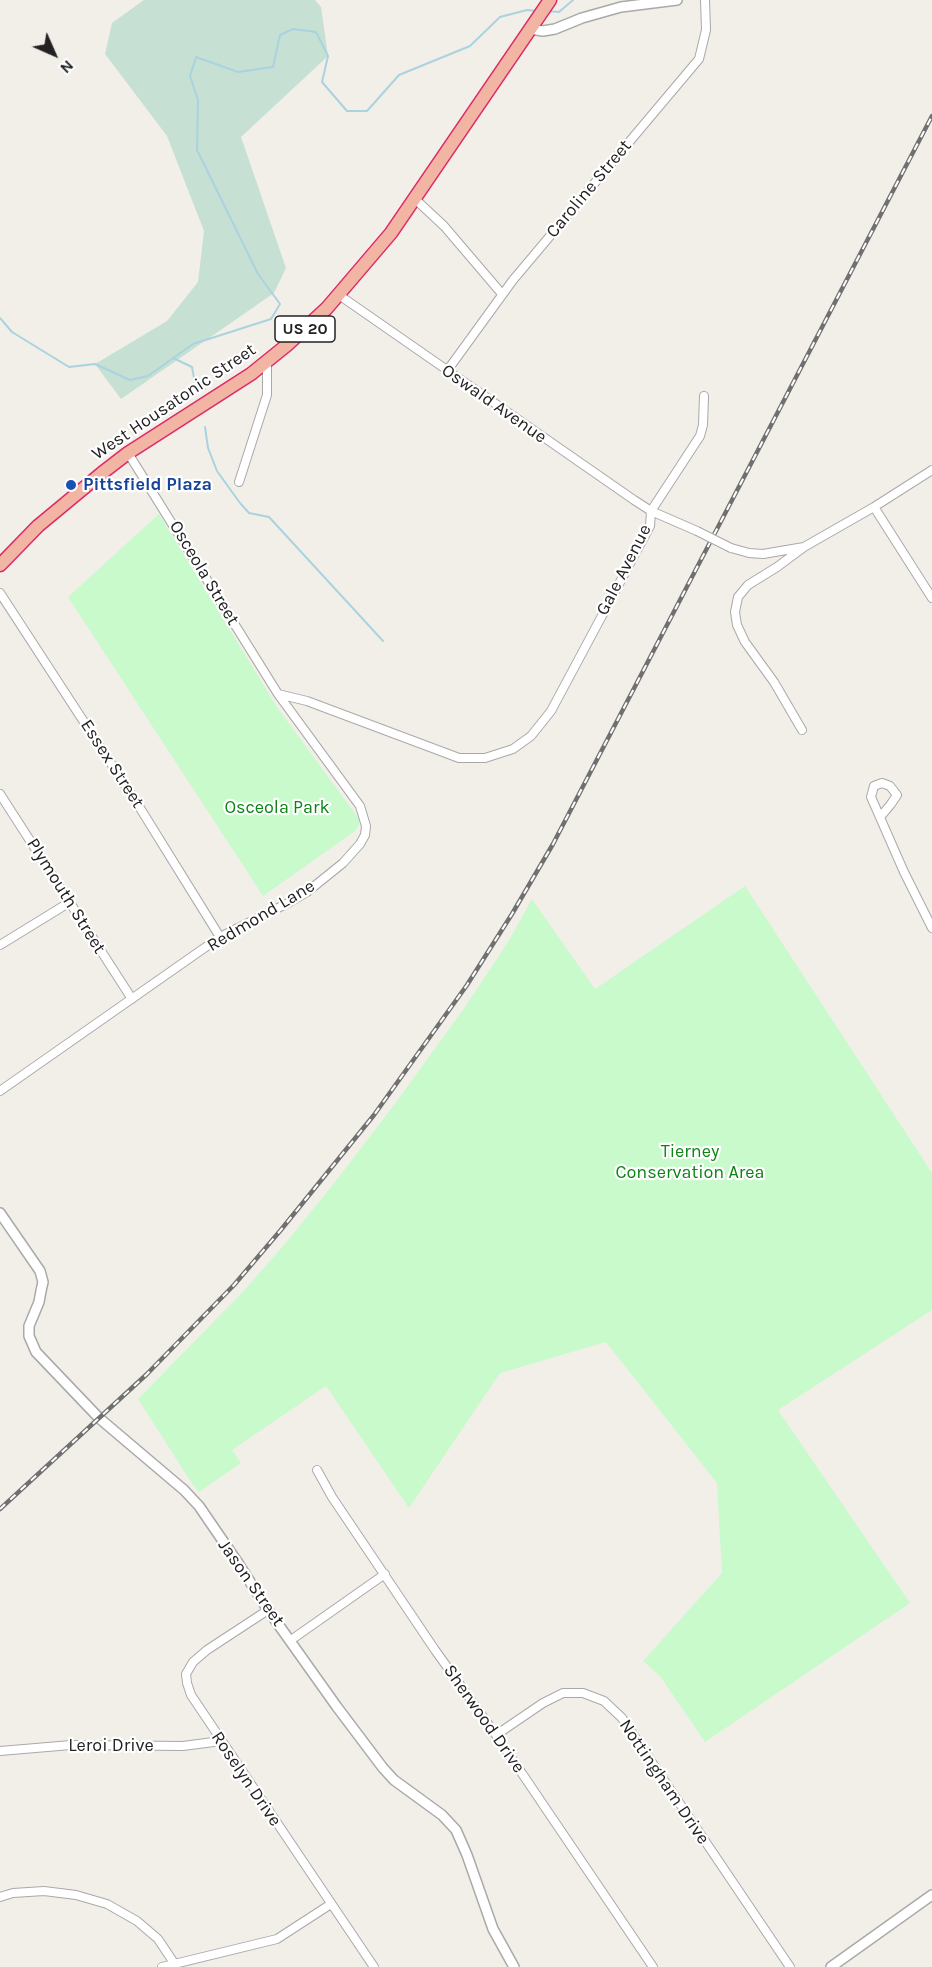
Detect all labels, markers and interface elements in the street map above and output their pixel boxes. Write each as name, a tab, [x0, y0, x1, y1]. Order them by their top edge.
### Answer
north arrow	[24, 24, 84, 84]
text: N	[56, 56, 78, 78]
street label: Caroline Street	[542, 136, 636, 242]
road number: US 20	[275, 316, 335, 342]
street label: West Housatonic Street	[88, 339, 260, 465]
street label: Oswald Avenue	[437, 360, 551, 448]
place label: Pittsfield Plaza	[83, 474, 212, 496]
marker: Pittsfield Plaza	[64, 478, 78, 492]
street label: Osceola Street	[164, 517, 244, 629]
street label: Gale Avenue	[592, 521, 656, 619]
street label: Essex Street	[75, 716, 149, 812]
park label: Osceola Park	[224, 797, 330, 819]
street label: Plymouth Street	[22, 834, 110, 958]
street label: Redmond Lane	[203, 875, 319, 957]
park label: Tierney Conservation Area	[615, 1141, 765, 1184]
street label: Jason Street	[213, 1535, 289, 1631]
street label: Sherwood Drive	[439, 1661, 529, 1777]
street label: Nottingham Drive	[614, 1715, 714, 1849]
street label: Roselyn Drive	[206, 1727, 286, 1831]
street label: Leroi Drive	[68, 1735, 154, 1757]

